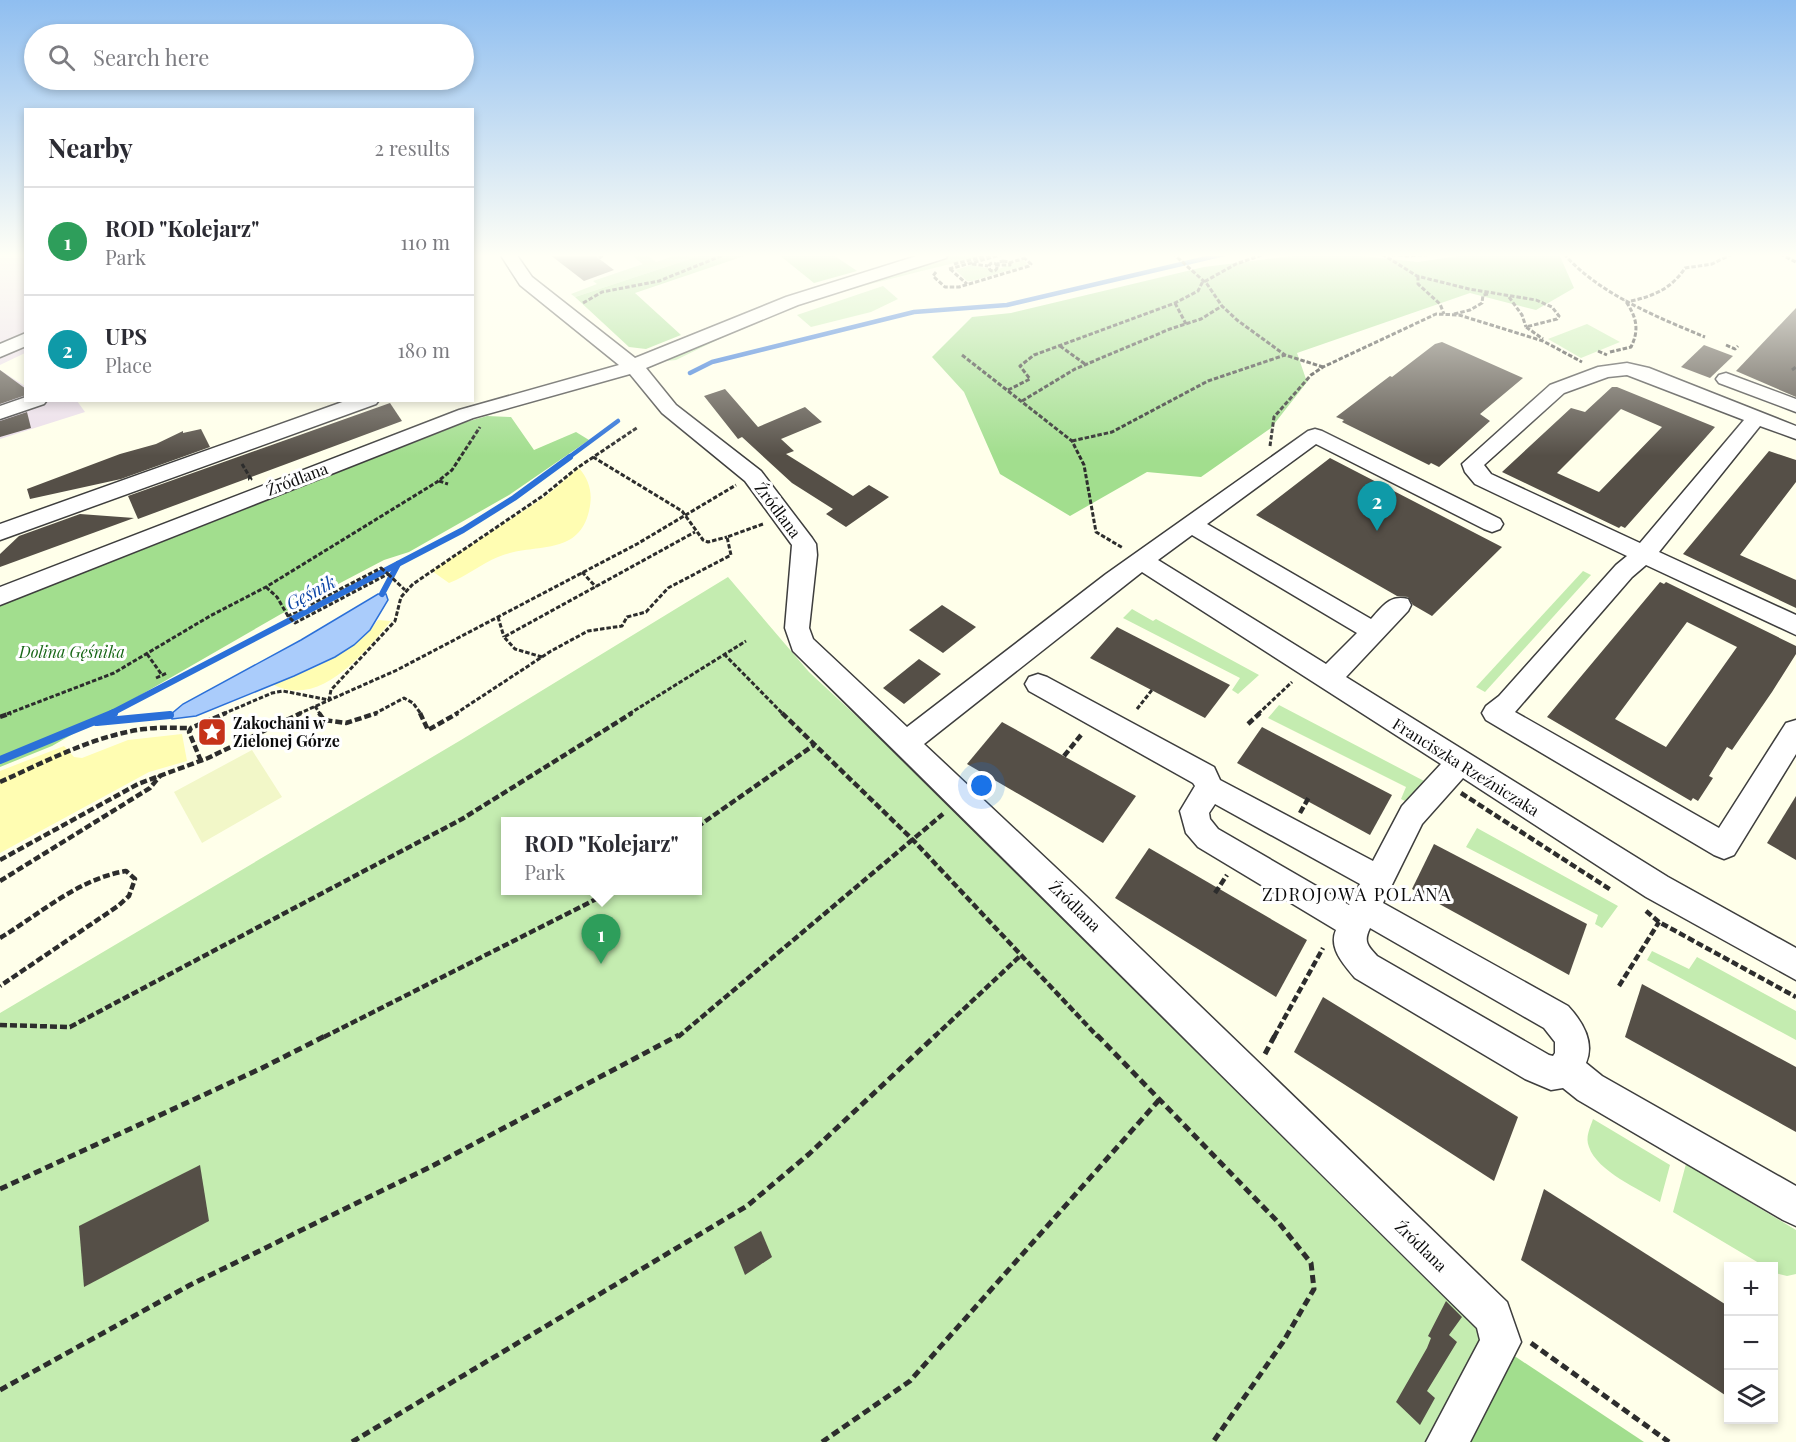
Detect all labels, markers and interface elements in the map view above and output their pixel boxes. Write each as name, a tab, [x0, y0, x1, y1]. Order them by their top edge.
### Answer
search box	[24, 24, 474, 90]
icon: search	[45, 41, 78, 74]
text: Search here	[93, 42, 209, 72]
text: Nearby	[48, 130, 133, 165]
text: 2 results	[375, 134, 450, 161]
text: ROD "Kolejarz"	[105, 213, 259, 243]
text: 1	[64, 228, 71, 255]
text: 110 m	[400, 228, 450, 255]
text: Park	[105, 243, 146, 270]
text: UPS	[105, 321, 147, 351]
text: 2	[62, 336, 73, 363]
text: 180 m	[397, 336, 450, 363]
text: Place	[105, 351, 152, 378]
street label: Źródlana	[263, 457, 331, 500]
street label: Źródlana	[751, 478, 806, 542]
pin: 2	[1358, 482, 1396, 531]
water label: Gęśnik	[281, 569, 340, 615]
park label: Dolina Gęśnika	[18, 641, 125, 662]
place label: Zakochani w Zielonej Górze	[233, 712, 340, 751]
street label: Franciszka Rzeźniczaka	[1389, 713, 1544, 820]
place icon: Zakochani w Zielonej Górze	[196, 716, 228, 748]
your location	[967, 771, 996, 800]
popup	[501, 817, 702, 895]
text: ROD "Kolejarz"	[524, 828, 679, 858]
text: Park	[524, 858, 565, 885]
street label: Źródlana	[1045, 876, 1106, 936]
district label: ZDROJOWA POLANA	[1262, 882, 1452, 906]
pin: 1	[582, 914, 620, 964]
street label: Źródlana	[1391, 1216, 1452, 1276]
map controls	[1724, 1262, 1778, 1424]
button: +	[1724, 1262, 1778, 1316]
button: −	[1724, 1316, 1778, 1370]
button: layers	[1724, 1370, 1778, 1424]

